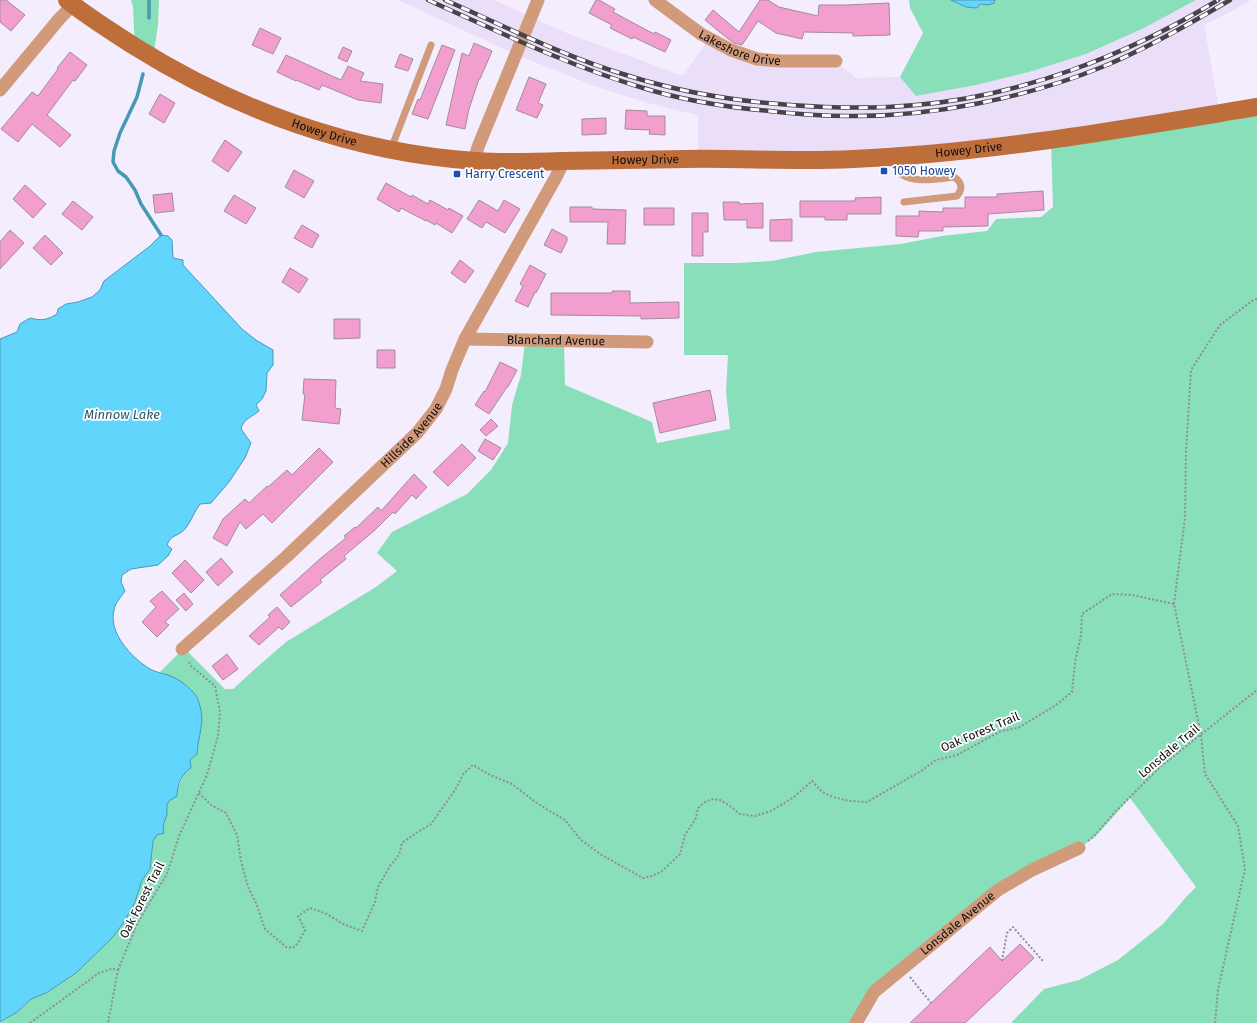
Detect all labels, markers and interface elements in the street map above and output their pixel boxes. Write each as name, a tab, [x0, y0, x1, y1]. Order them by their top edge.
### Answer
street label: Lakeshore Drive	[696, 27, 781, 68]
street label: Howey Drive	[290, 116, 358, 149]
street label: Howey Drive	[935, 139, 1003, 160]
street label: Howey Drive	[611, 152, 679, 167]
place label: 1050 Howey	[892, 164, 956, 178]
marker: 1050 Howey	[879, 166, 889, 176]
place label: Harry Crescent	[465, 167, 545, 181]
marker: Harry Crescent	[452, 169, 462, 179]
street label: Blanchard Avenue	[507, 333, 605, 348]
street label: Hillside Avenue	[378, 400, 445, 471]
water label: Minnow Lake	[84, 407, 160, 422]
street label: Oak Forest Trail	[939, 709, 1022, 755]
street label: Lonsdale Trail	[1136, 721, 1203, 781]
street label: Oak Forest Trail	[117, 859, 168, 941]
street label: Lonsdale Avenue	[918, 889, 998, 958]

